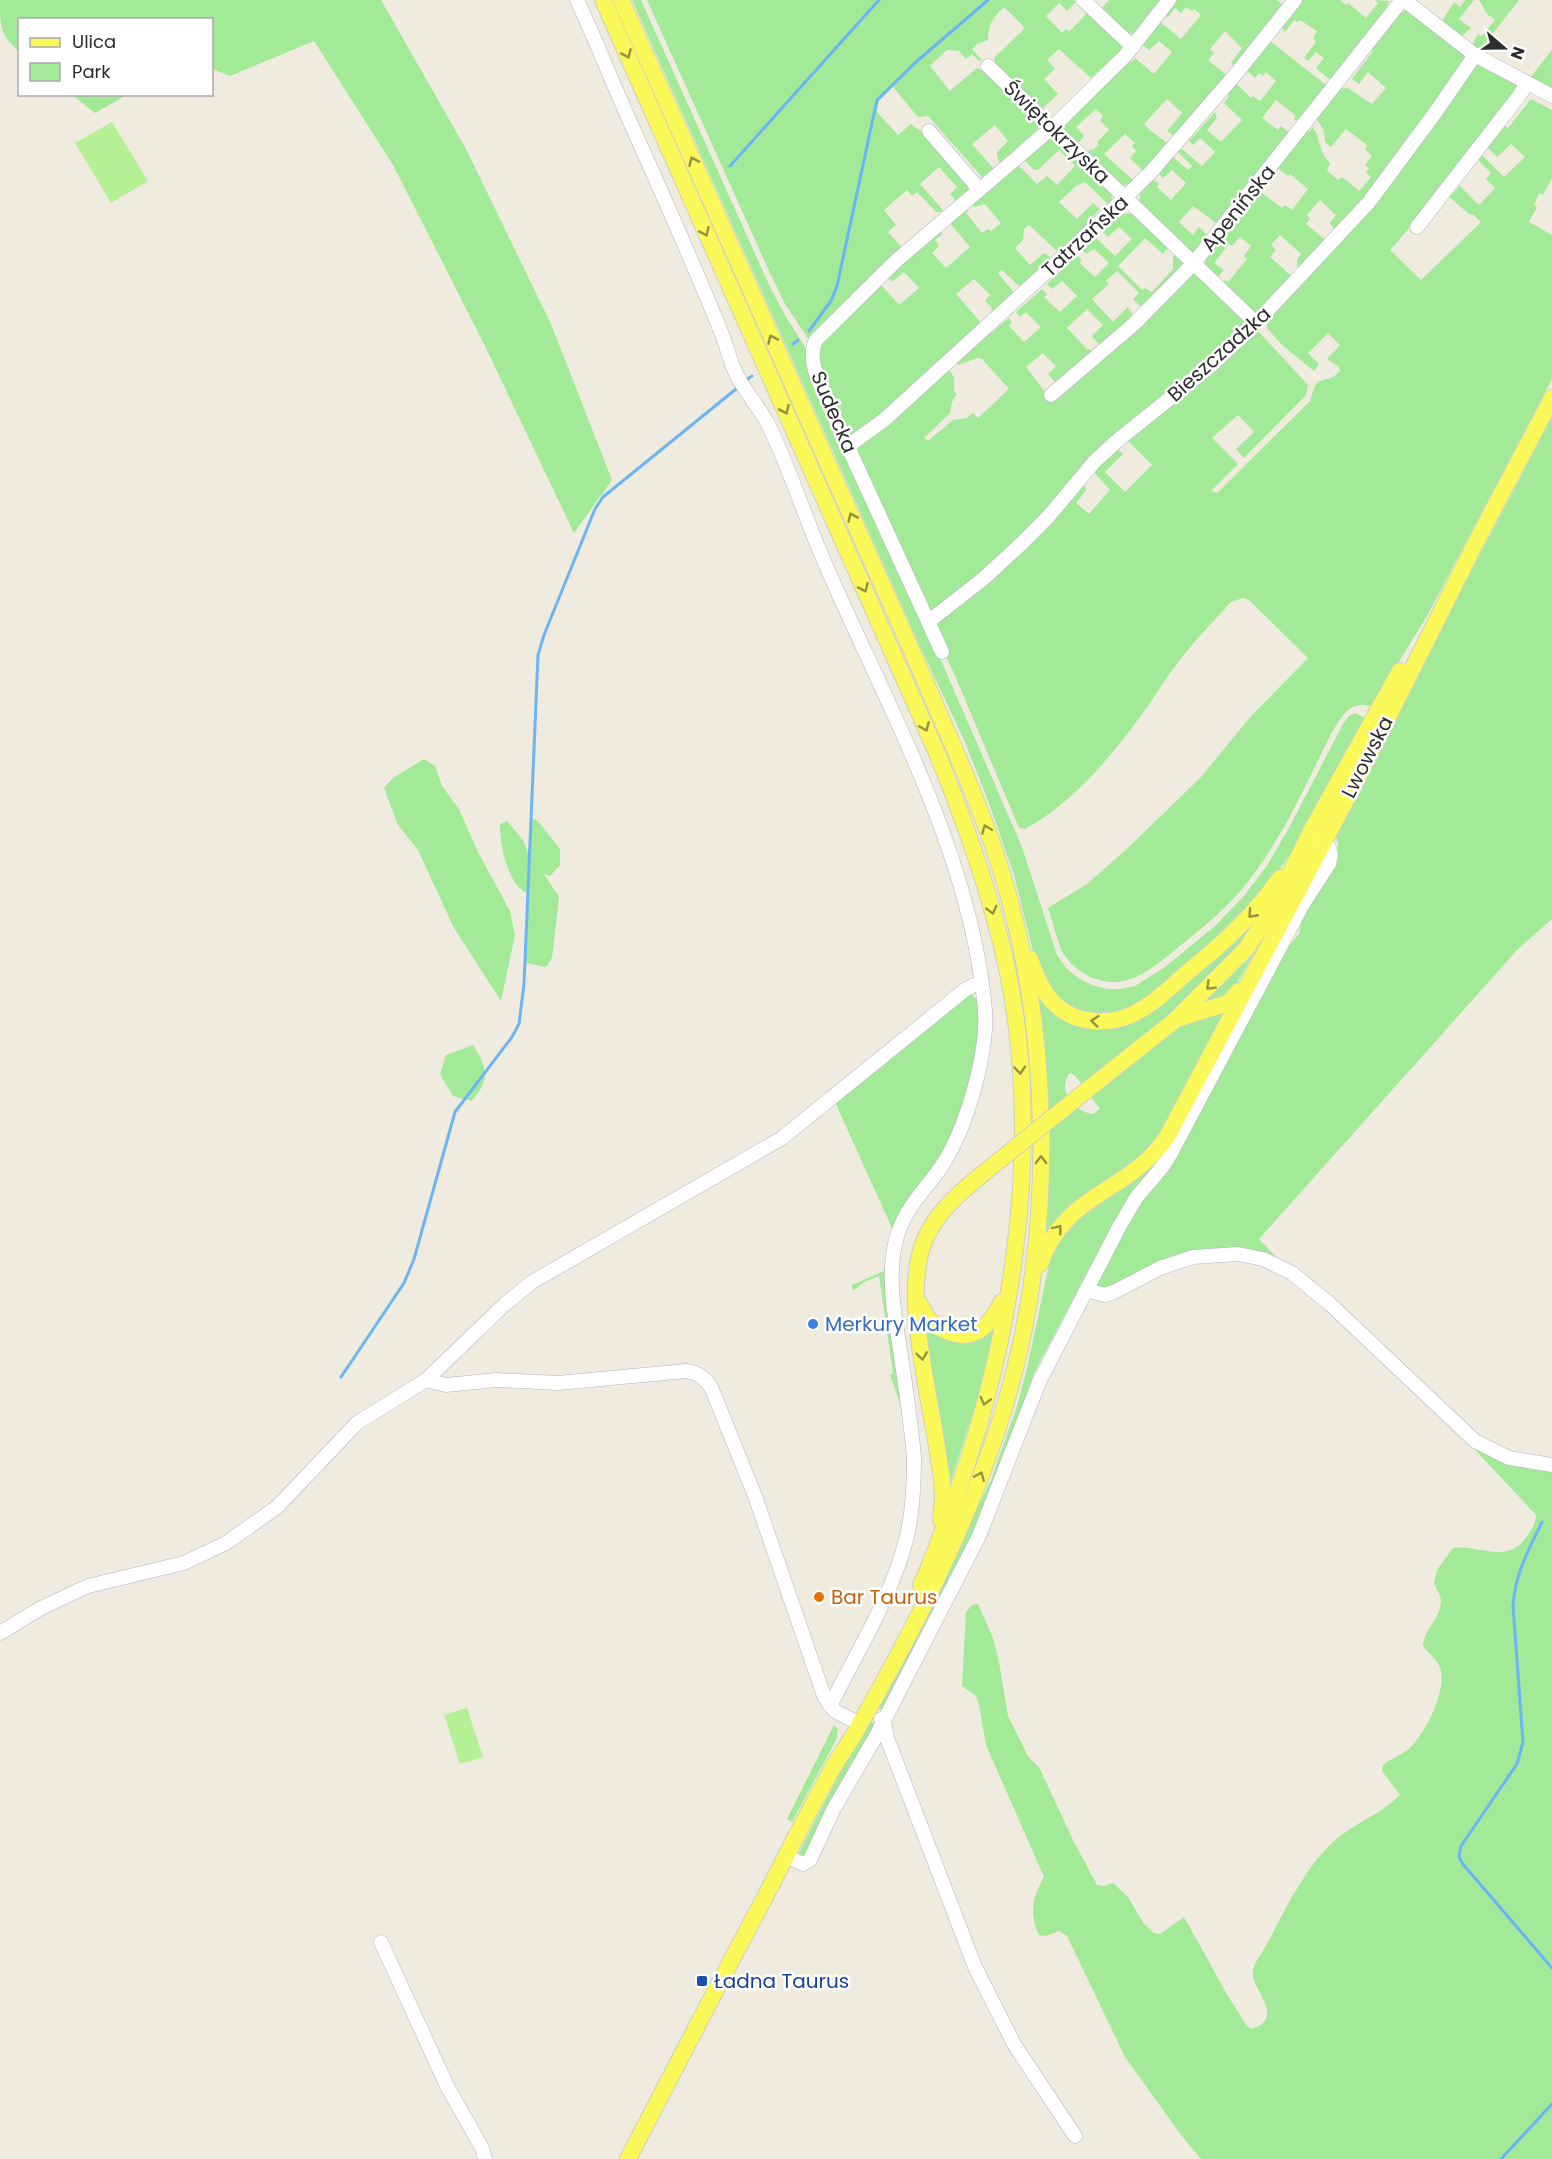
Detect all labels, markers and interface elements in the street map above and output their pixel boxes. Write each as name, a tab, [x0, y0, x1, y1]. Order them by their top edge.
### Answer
legend	[18, 18, 213, 96]
north arrow	[1474, 18, 1534, 78]
text: Ulica	[72, 29, 116, 54]
text: N	[1505, 43, 1530, 63]
one-way arrow	[619, 47, 631, 58]
text: Park	[72, 59, 111, 84]
street label: Świętokrzyska	[998, 74, 1116, 190]
one-way arrow	[688, 156, 700, 167]
street label: Apenińska	[1194, 159, 1282, 257]
street label: Tatrzańska	[1036, 189, 1134, 283]
one-way arrow	[698, 225, 710, 236]
street label: Bieszczadzka	[1161, 300, 1277, 408]
one-way arrow	[768, 334, 780, 345]
street label: Sudecka	[804, 367, 864, 457]
one-way arrow	[777, 404, 789, 415]
one-way arrow	[847, 512, 859, 523]
one-way arrow	[857, 582, 869, 593]
street label: Lwowska	[1334, 711, 1400, 803]
one-way arrow	[918, 720, 930, 731]
one-way arrow	[981, 824, 994, 835]
one-way arrow	[985, 904, 998, 914]
one-way arrow	[1248, 907, 1259, 918]
one-way arrow	[1207, 978, 1218, 989]
one-way arrow	[1090, 1015, 1100, 1027]
one-way arrow	[1013, 1065, 1026, 1074]
one-way arrow	[1035, 1156, 1047, 1165]
one-way arrow	[1050, 1225, 1061, 1236]
place label: Merkury Market	[825, 1310, 977, 1338]
marker: Merkury Market	[806, 1317, 820, 1331]
one-way arrow	[916, 1352, 928, 1361]
one-way arrow	[980, 1396, 993, 1406]
one-way arrow	[973, 1472, 985, 1483]
place label: Bar Taurus	[831, 1583, 937, 1611]
marker: Bar Taurus	[812, 1590, 826, 1604]
place label: Ładna Taurus	[714, 1967, 849, 1995]
marker: Ładna Taurus	[695, 1974, 709, 1988]

